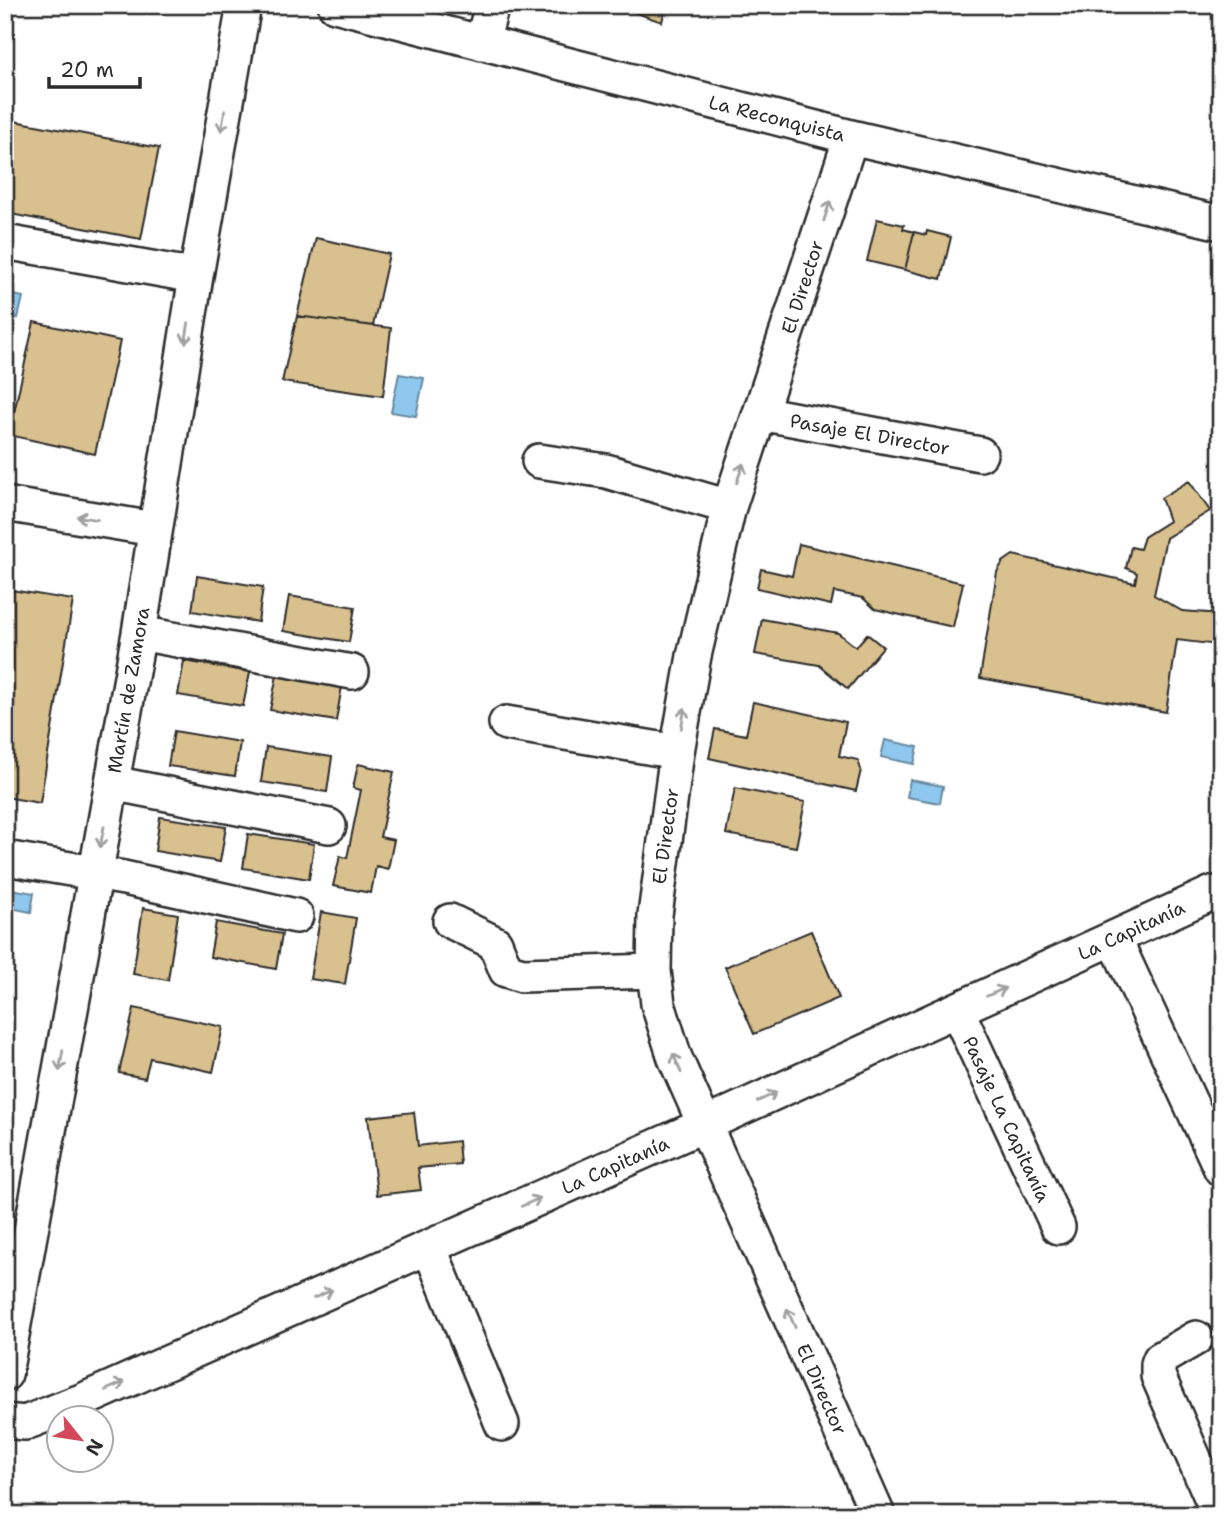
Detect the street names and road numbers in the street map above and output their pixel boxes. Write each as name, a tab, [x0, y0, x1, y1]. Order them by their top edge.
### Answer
street label: La Reconquista	[706, 89, 848, 148]
street label: El Director	[776, 237, 829, 337]
street label: Pasaje El Director	[788, 408, 952, 461]
street label: Martín de Zamora	[102, 605, 155, 775]
street label: El Director	[646, 786, 685, 886]
street label: La Capitanía	[1074, 895, 1189, 966]
street label: Pasaje La Capitanía	[957, 1032, 1056, 1206]
street label: La Capitanía	[557, 1131, 673, 1200]
street label: El Director	[790, 1340, 853, 1439]

